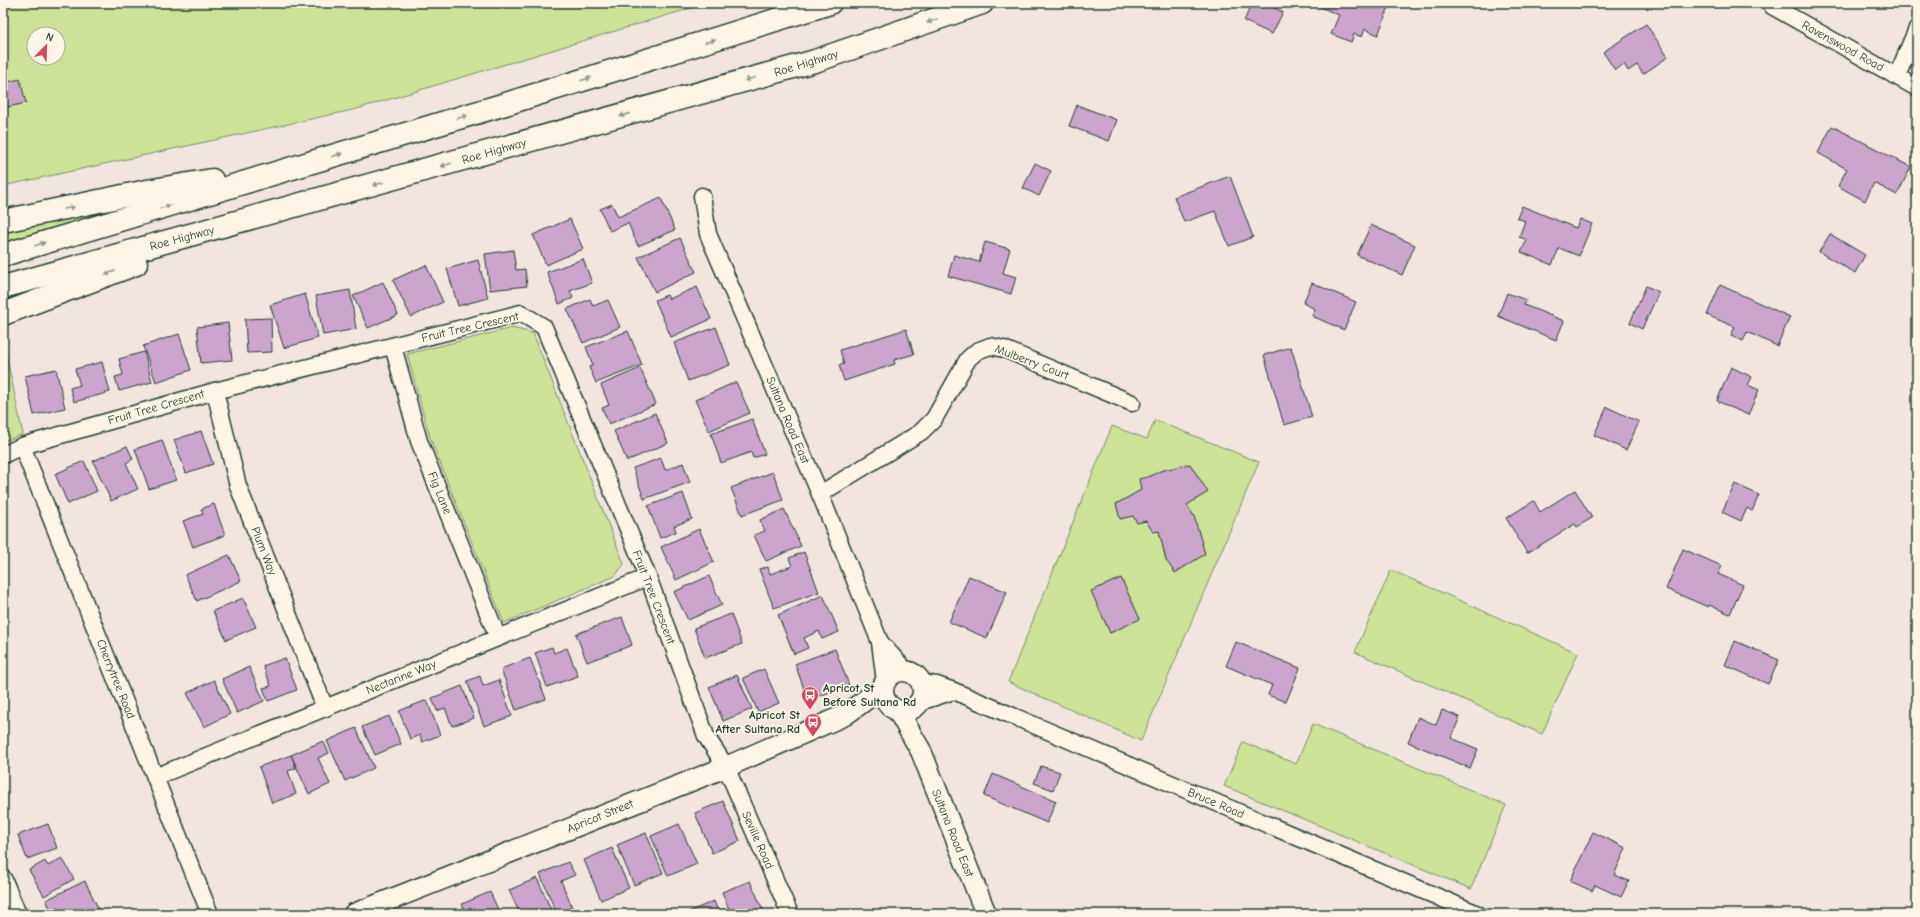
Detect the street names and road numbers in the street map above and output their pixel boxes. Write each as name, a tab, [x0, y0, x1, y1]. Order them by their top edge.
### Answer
street label: Ravenswood Road	[1800, 18, 1886, 74]
street label: Roe Highway	[772, 46, 840, 79]
street label: Roe Highway	[460, 135, 528, 167]
street label: Roe Highway	[148, 223, 216, 253]
street label: Fruit Tree Crescent	[420, 309, 521, 345]
street label: Mulberry Court	[993, 341, 1072, 383]
street label: Sultana Road East	[763, 374, 813, 466]
street label: Fruit Tree Crescent	[106, 386, 206, 427]
street label: Fig Lane	[425, 470, 455, 516]
street label: Plum Way	[248, 525, 280, 578]
street label: Fruit Tree Crescent	[630, 548, 679, 647]
street label: Cherrytree Road	[94, 637, 138, 721]
street label: Nectarine Way	[364, 656, 439, 697]
street label: Bruce Road	[1186, 785, 1246, 821]
street label: Sultana Road East	[929, 787, 977, 879]
street label: Apricot Street	[565, 796, 636, 836]
street label: Seville Road	[739, 809, 777, 871]

